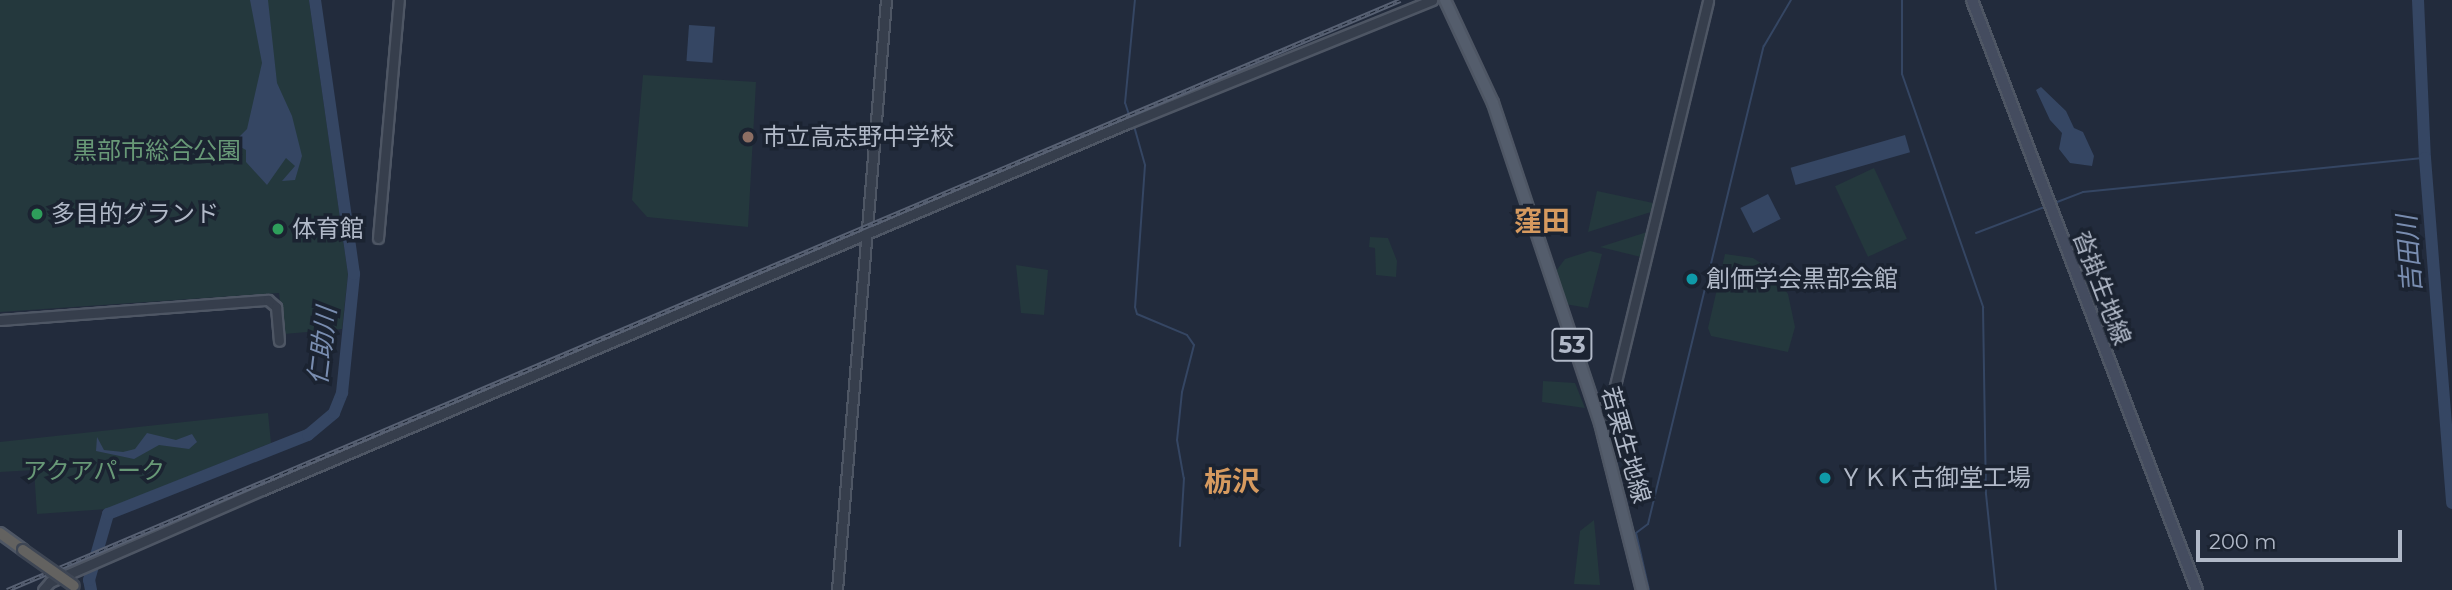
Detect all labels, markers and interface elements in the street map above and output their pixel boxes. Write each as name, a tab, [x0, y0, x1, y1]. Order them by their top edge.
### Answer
place label: 市立高志野中学校	[762, 123, 954, 151]
marker: 市立高志野中学校	[740, 129, 756, 145]
park label: 黒部市総合公園	[73, 137, 241, 165]
place label: 多目的グランド	[51, 200, 219, 228]
district label: 窪田	[1514, 204, 1570, 238]
marker: 多目的グランド	[29, 206, 45, 222]
water label: 吉田川	[2392, 214, 2428, 294]
place label: 体育館	[292, 215, 364, 243]
marker: 体育館	[270, 221, 286, 237]
street label: 沓掛生地線	[2067, 227, 2137, 349]
place label: 創価学会黒部会館	[1706, 265, 1898, 293]
marker: 創価学会黒部会館	[1684, 271, 1700, 287]
water label: 仁助川	[303, 305, 343, 387]
road number: 53	[1551, 326, 1593, 364]
street label: 若栗生地線	[1596, 383, 1656, 507]
park label: アクアパーク	[22, 457, 166, 485]
district label: 栃沢	[1204, 464, 1260, 498]
place label: ＹＫＫ古御堂工場	[1839, 464, 2031, 492]
marker: ＹＫＫ古御堂工場	[1817, 470, 1833, 486]
scale bar	[2200, 516, 2406, 560]
text: 200 m	[2209, 529, 2276, 554]

